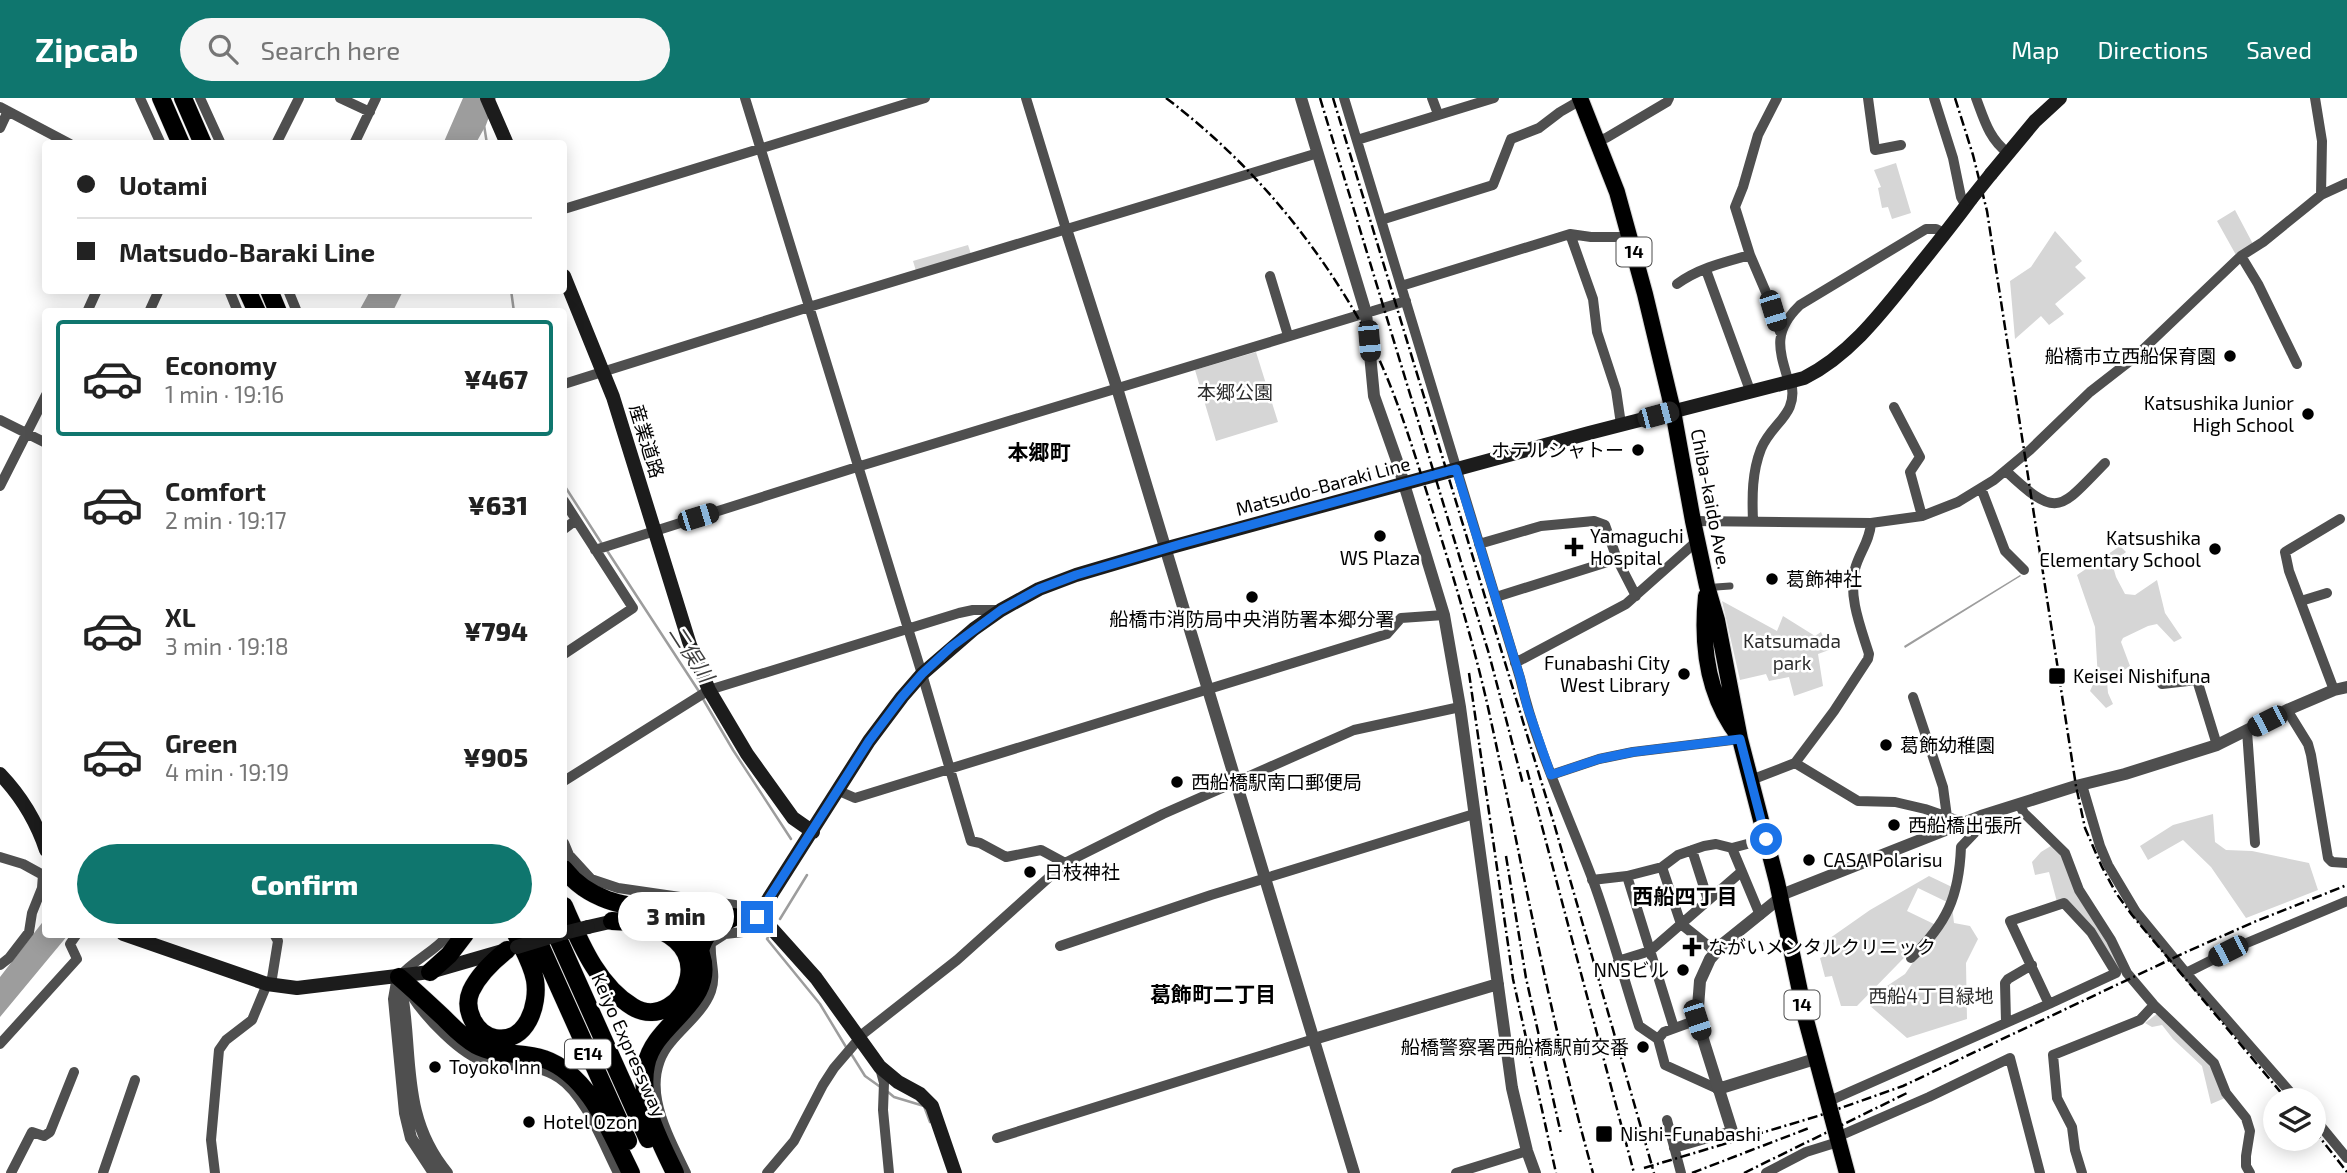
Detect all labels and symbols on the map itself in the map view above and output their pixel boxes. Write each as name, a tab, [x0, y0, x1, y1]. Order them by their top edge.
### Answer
road number: 14	[1616, 238, 1652, 266]
car	[1757, 288, 1790, 334]
car	[1357, 319, 1382, 363]
place label: 船橋市立西船保育園	[2045, 344, 2216, 367]
marker: 船橋市立西船保育園	[2222, 348, 2238, 364]
park label: 本郷公園	[1197, 380, 1273, 403]
place label: Katsushika Junior High School	[2144, 391, 2294, 436]
car	[1635, 399, 1682, 431]
street label: 産業道路	[625, 401, 670, 481]
marker: Katsushika Junior High School	[2300, 406, 2316, 422]
street label: Chiba-kaido Ave.	[1687, 427, 1736, 571]
place label: ホテルシャトー	[1491, 438, 1624, 461]
district label: 本郷町	[1008, 439, 1071, 464]
marker: ホテルシャトー	[1630, 442, 1646, 458]
street label: Matsudo-Baraki Line	[1233, 451, 1413, 520]
car	[675, 501, 722, 533]
place label: Yamaguchi Hospital	[1590, 524, 1684, 569]
place label: Katsushika Elementary School	[2039, 526, 2201, 571]
marker: WS Plaza	[1372, 528, 1388, 544]
marker: Yamaguchi Hospital	[1564, 537, 1584, 557]
marker: Katsushika Elementary School	[2207, 541, 2223, 557]
place label: WS Plaza	[1340, 546, 1420, 569]
place label: 葛飾神社	[1786, 567, 1862, 590]
marker: 葛飾神社	[1764, 571, 1780, 587]
marker: 船橋市消防局中央消防署本郷分署	[1244, 589, 1260, 605]
place label: 船橋市消防局中央消防署本郷分署	[1109, 607, 1395, 630]
water label: 二俣川	[665, 620, 721, 688]
park label: Katsumada park	[1743, 629, 1841, 674]
place label: Funabashi City West Library	[1544, 651, 1670, 696]
place label: Keisei Nishifuna	[2073, 664, 2211, 687]
marker: Funabashi City West Library	[1676, 666, 1692, 682]
marker: Keisei Nishifuna	[2047, 666, 2067, 686]
car	[2244, 702, 2291, 740]
place label: 葛飾幼稚園	[1900, 733, 1995, 756]
marker: 葛飾幼稚園	[1878, 737, 1894, 753]
place label: 西船橋駅南口郵便局	[1191, 770, 1362, 793]
marker: 西船橋駅南口郵便局	[1169, 774, 1185, 790]
place label: 西船橋出張所	[1908, 813, 2022, 836]
marker: 西船橋出張所	[1886, 817, 1902, 833]
route start	[1750, 823, 1782, 855]
place label: CASA Polarisu	[1823, 848, 1943, 871]
marker: CASA Polarisu	[1801, 852, 1817, 868]
place label: 日枝神社	[1044, 860, 1120, 883]
marker: 日枝神社	[1022, 864, 1038, 880]
district label: 西船四丁目	[1633, 883, 1738, 908]
callout: 3 min	[617, 892, 732, 942]
route end	[741, 901, 773, 933]
car	[2205, 932, 2252, 970]
place label: ながいメンタルクリニック	[1708, 935, 1936, 958]
marker: ながいメンタルクリニック	[1682, 937, 1702, 957]
place label: NNSビル	[1594, 958, 1669, 981]
marker: NNSビル	[1675, 962, 1691, 978]
street label: Keiyo Expressway	[587, 969, 672, 1121]
district label: 葛飾町二丁目	[1150, 981, 1276, 1006]
park label: 西船4丁目緑地	[1868, 984, 1994, 1007]
road number: 14	[1784, 991, 1820, 1020]
car	[1681, 997, 1714, 1043]
place label: 船橋警察署西船橋駅前交番	[1401, 1035, 1629, 1058]
marker: 船橋警察署西船橋駅前交番	[1635, 1039, 1651, 1055]
road number: E14	[565, 1040, 611, 1069]
place label: Toyoko Inn	[449, 1055, 541, 1078]
marker: Toyoko Inn	[427, 1059, 443, 1075]
place label: Hotel Ozon	[543, 1110, 638, 1133]
marker: Hotel Ozon	[521, 1114, 537, 1130]
place label: Nishi-Funabashi	[1620, 1122, 1761, 1145]
marker: Nishi-Funabashi	[1594, 1124, 1614, 1144]

